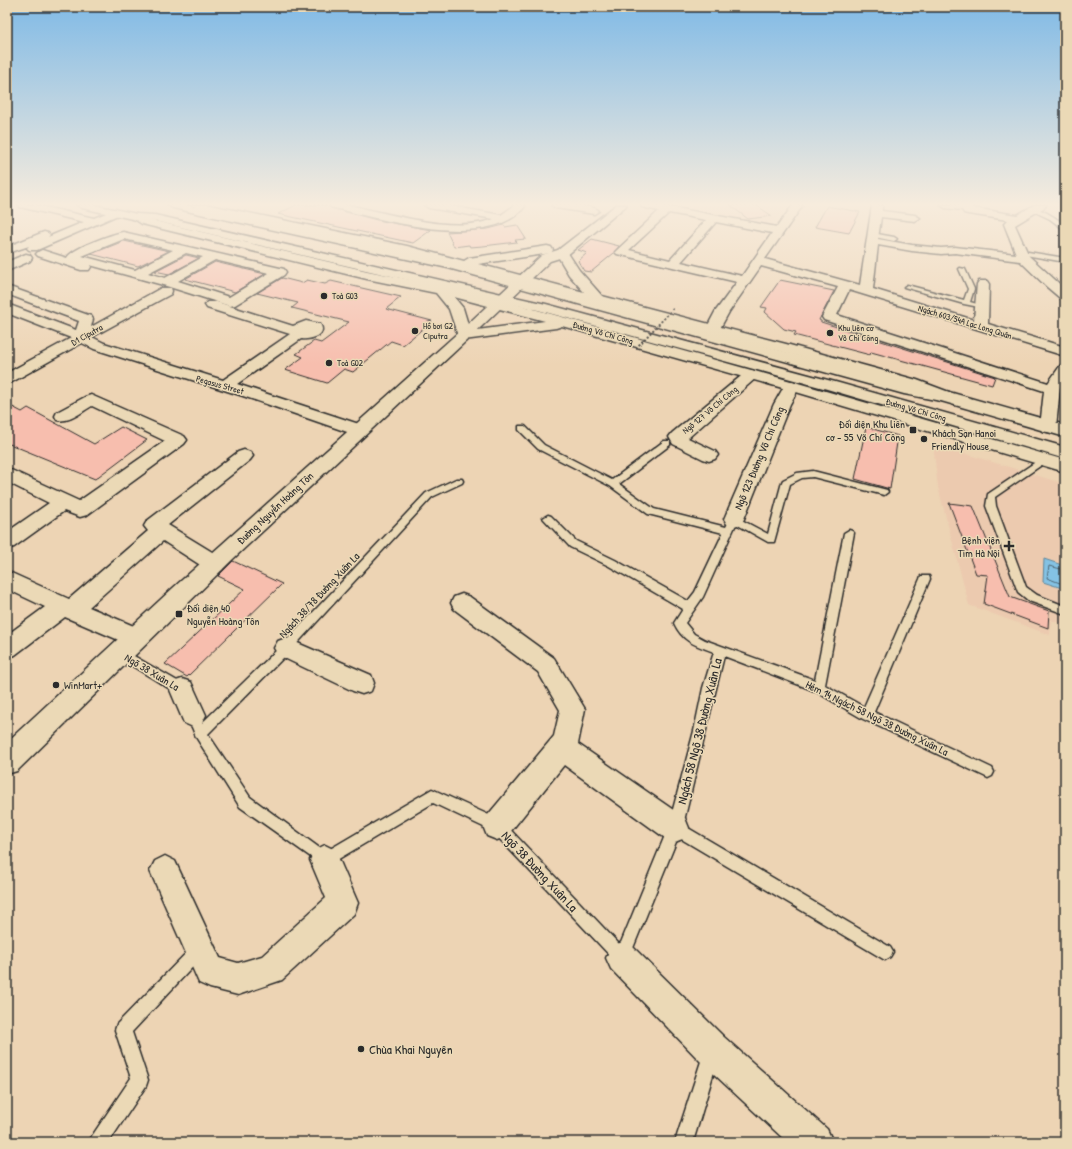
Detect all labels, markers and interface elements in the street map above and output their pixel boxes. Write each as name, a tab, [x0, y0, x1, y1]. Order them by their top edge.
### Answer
place label: Toà G03	[332, 290, 358, 302]
marker: Toà G03	[319, 291, 329, 301]
street label: Ngách 603/54A Lạc Long Quân	[917, 302, 1013, 342]
street label: Đường Võ Chí Công	[571, 319, 635, 347]
place label: Hồ bơi G2 Ciputra	[423, 320, 454, 342]
street label: D1 Ciputra	[69, 321, 105, 349]
place label: Khu liên cơ Võ Chí Công	[838, 322, 878, 344]
marker: Hồ bơi G2 Ciputra	[410, 326, 420, 336]
marker: Khu liên cơ Võ Chí Công	[825, 328, 835, 338]
place label: Toà G02	[337, 357, 364, 369]
marker: Toà G02	[324, 358, 334, 368]
street label: Pegasus Street	[195, 372, 246, 398]
street label: Ngõ 127 Võ Chí Công	[680, 383, 740, 437]
street label: Đường Võ Chí Công	[884, 396, 948, 424]
street label: Ngõ 123 Đường Võ Chí Công	[731, 404, 787, 512]
place label: Đối diện Khu liên cơ - 55 Võ Chí Công	[826, 417, 905, 444]
marker: Đối diện Khu liên cơ - 55 Võ Chí Công	[908, 425, 918, 435]
place label: Khách Sạn Hanoi Friendly House	[931, 426, 996, 453]
marker: Khách Sạn Hanoi Friendly House	[919, 434, 929, 444]
street label: Đường Nguyễn Hoàng Tôn	[234, 469, 316, 547]
place label: Bệnh viện Tim Hà Nội	[958, 533, 1000, 560]
marker: Bệnh viện Tim Hà Nội	[1003, 540, 1015, 552]
street label: Ngách 38/78 Đường Xuân La	[276, 549, 363, 641]
place label: Đối diện 40 Nguyễn Hoàng Tôn	[187, 601, 260, 628]
marker: Đối diện 40 Nguyễn Hoàng Tôn	[174, 609, 184, 619]
street label: Ngõ 38 Xuân La	[122, 650, 182, 694]
street label: Ngách 58 Ngõ 38 Đường Xuân La	[672, 656, 726, 806]
street label: Hẻm 14 Ngách 58 Ngõ 38 Đường Xuân La	[803, 677, 951, 759]
place label: WinMart+	[64, 678, 102, 692]
marker: WinMart+	[51, 680, 61, 690]
street label: Ngõ 38 Đường Xuân La	[498, 827, 582, 915]
place label: Chùa Khai Nguyên	[369, 1040, 453, 1058]
marker: Chùa Khai Nguyên	[356, 1044, 366, 1054]

